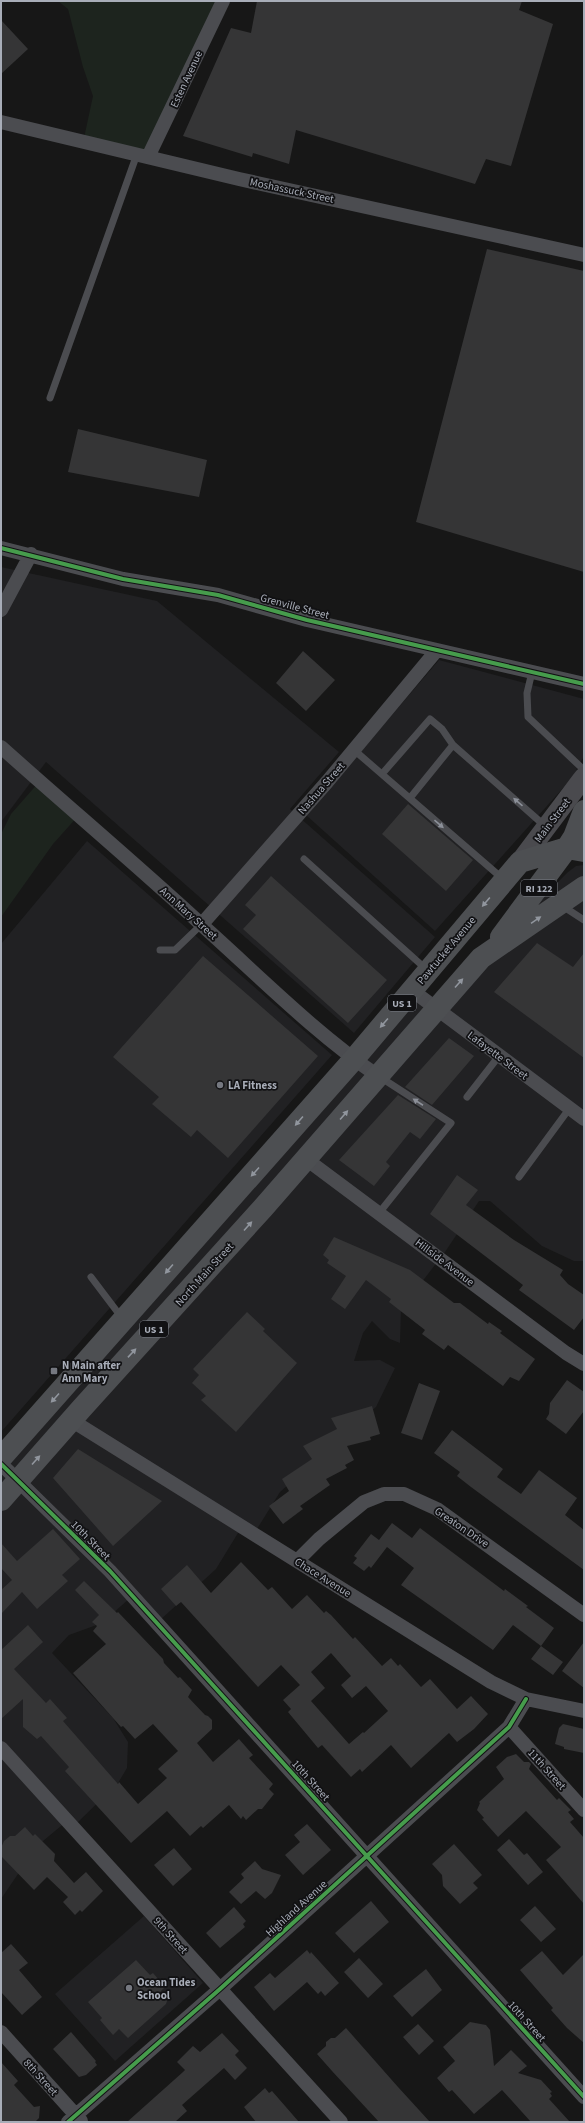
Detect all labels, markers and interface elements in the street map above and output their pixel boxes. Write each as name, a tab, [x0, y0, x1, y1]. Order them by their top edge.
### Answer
street label: Esten Avenue	[167, 48, 206, 110]
street label: Moshassuck Street	[249, 174, 336, 207]
street label: Grenville Street	[259, 590, 331, 623]
street label: Nashua Street	[295, 759, 348, 818]
street label: Main Street	[531, 795, 574, 846]
one-way arrow	[512, 797, 523, 806]
one-way arrow	[434, 819, 444, 828]
road number: RI 122	[521, 880, 557, 896]
street label: Ann Mary Street	[157, 883, 221, 943]
one-way arrow	[482, 897, 491, 908]
street label: Pawtucket Avenue	[414, 913, 480, 987]
one-way arrow	[531, 916, 542, 924]
one-way arrow	[454, 978, 463, 988]
road number: US 1	[388, 995, 416, 1011]
one-way arrow	[380, 1018, 389, 1029]
street label: Lafayette Street	[464, 1028, 531, 1083]
place label: LA Fitness	[228, 1078, 277, 1093]
marker: LA Fitness	[215, 1080, 225, 1090]
one-way arrow	[413, 1098, 423, 1106]
one-way arrow	[340, 1109, 349, 1120]
one-way arrow	[295, 1116, 304, 1127]
one-way arrow	[250, 1166, 259, 1177]
one-way arrow	[243, 1221, 252, 1230]
street label: Hillside Avenue	[412, 1235, 478, 1290]
street label: North Main Street	[172, 1239, 237, 1309]
one-way arrow	[164, 1264, 173, 1274]
road number: US 1	[140, 1321, 168, 1337]
one-way arrow	[127, 1348, 137, 1358]
place label: N Main after Ann Mary	[61, 1358, 121, 1386]
marker: N Main after Ann Mary	[49, 1366, 59, 1376]
one-way arrow	[50, 1392, 59, 1403]
one-way arrow	[31, 1455, 40, 1465]
street label: Greaton Drive	[432, 1504, 492, 1551]
street label: 10th Street	[68, 1517, 114, 1564]
street label: Chace Avenue	[292, 1554, 354, 1601]
street label: 11th Street	[524, 1746, 569, 1793]
street label: 10th Street	[288, 1757, 333, 1804]
street label: Highland Avenue	[262, 1876, 331, 1940]
street label: 9th Street	[150, 1914, 191, 1957]
place label: Ocean Tides School	[137, 1975, 195, 2003]
marker: Ocean Tides School	[124, 1983, 134, 1993]
street label: 10th Street	[504, 1998, 549, 2045]
street label: 8th Street	[20, 2056, 61, 2099]

